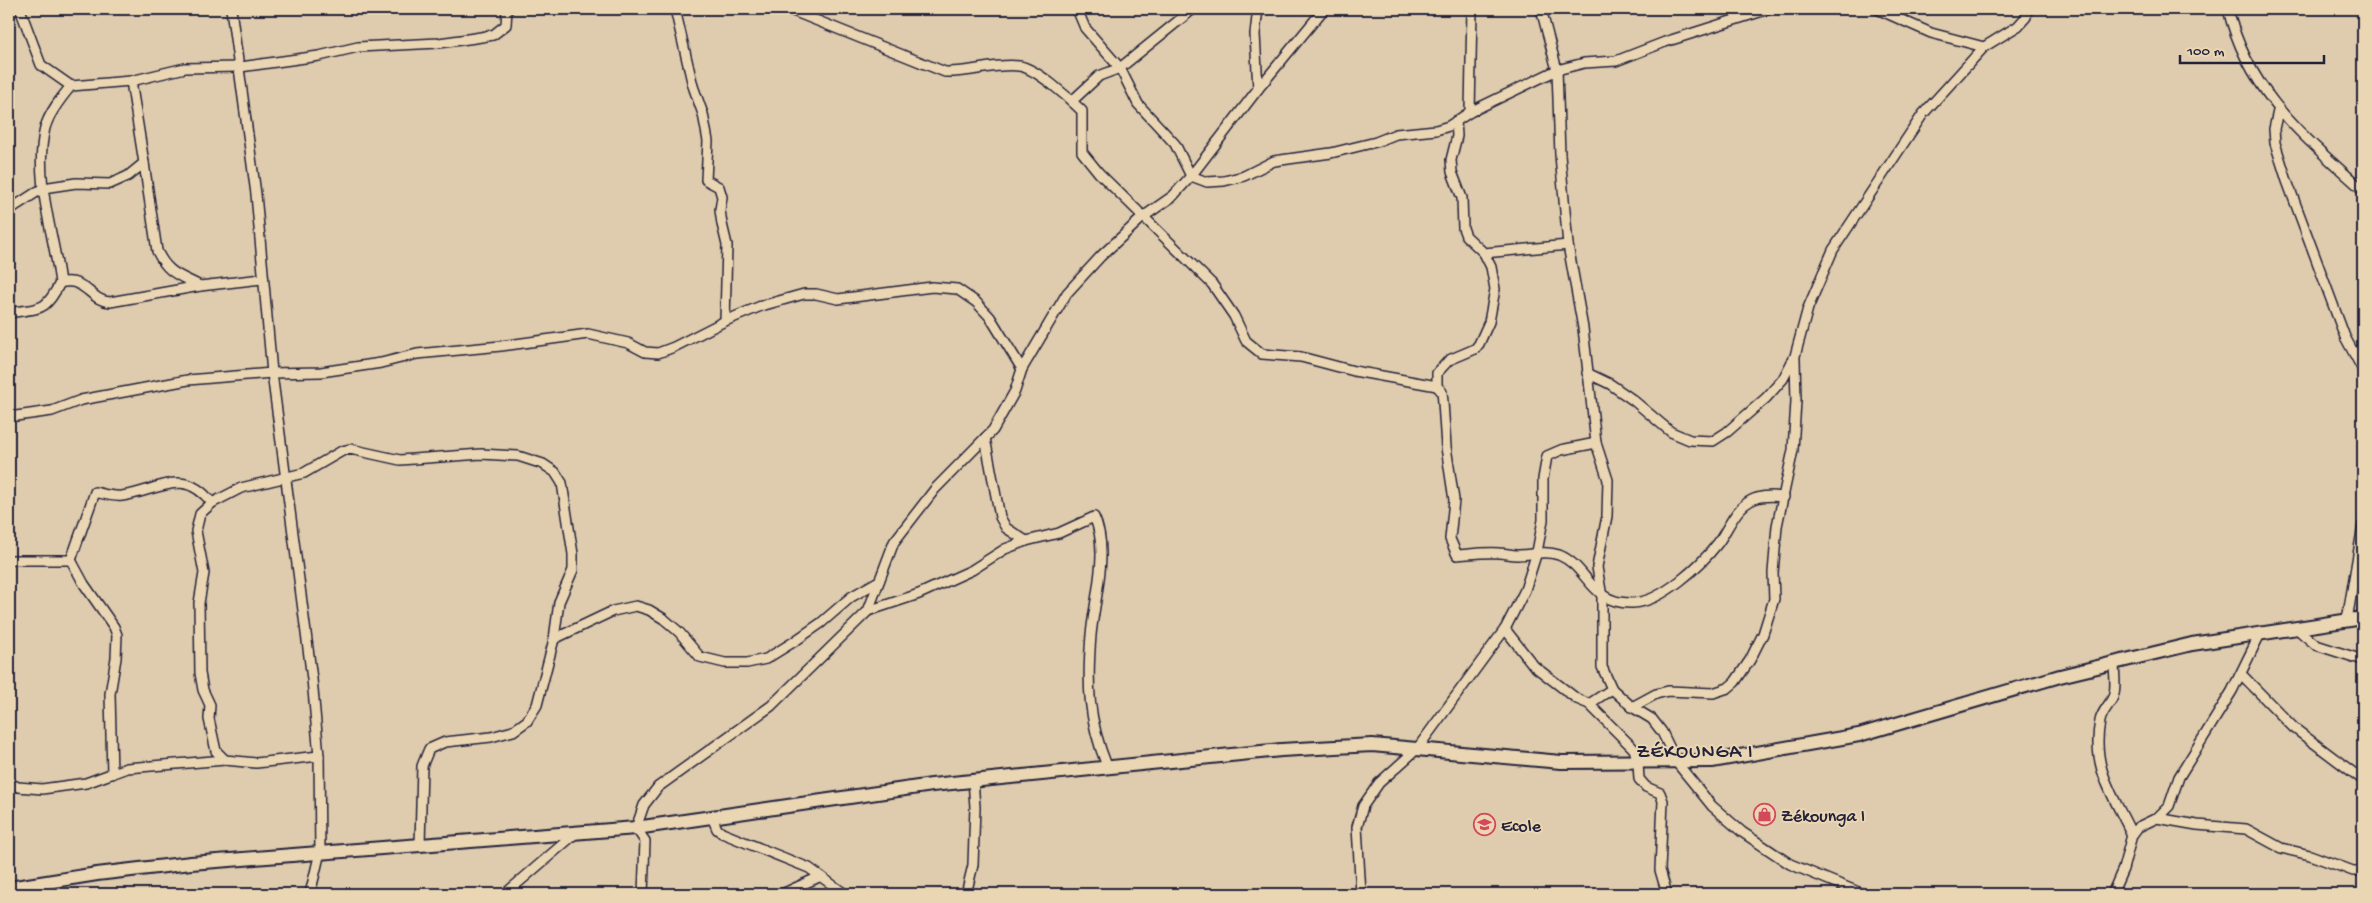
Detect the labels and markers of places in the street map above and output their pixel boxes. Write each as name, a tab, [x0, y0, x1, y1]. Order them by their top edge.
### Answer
shop icon: Zékounga I	[1753, 803, 1777, 827]
place label: Zékounga I	[1781, 807, 1865, 828]
school or university icon: Ecole	[1473, 813, 1497, 837]
place label: Ecole	[1501, 817, 1542, 838]

